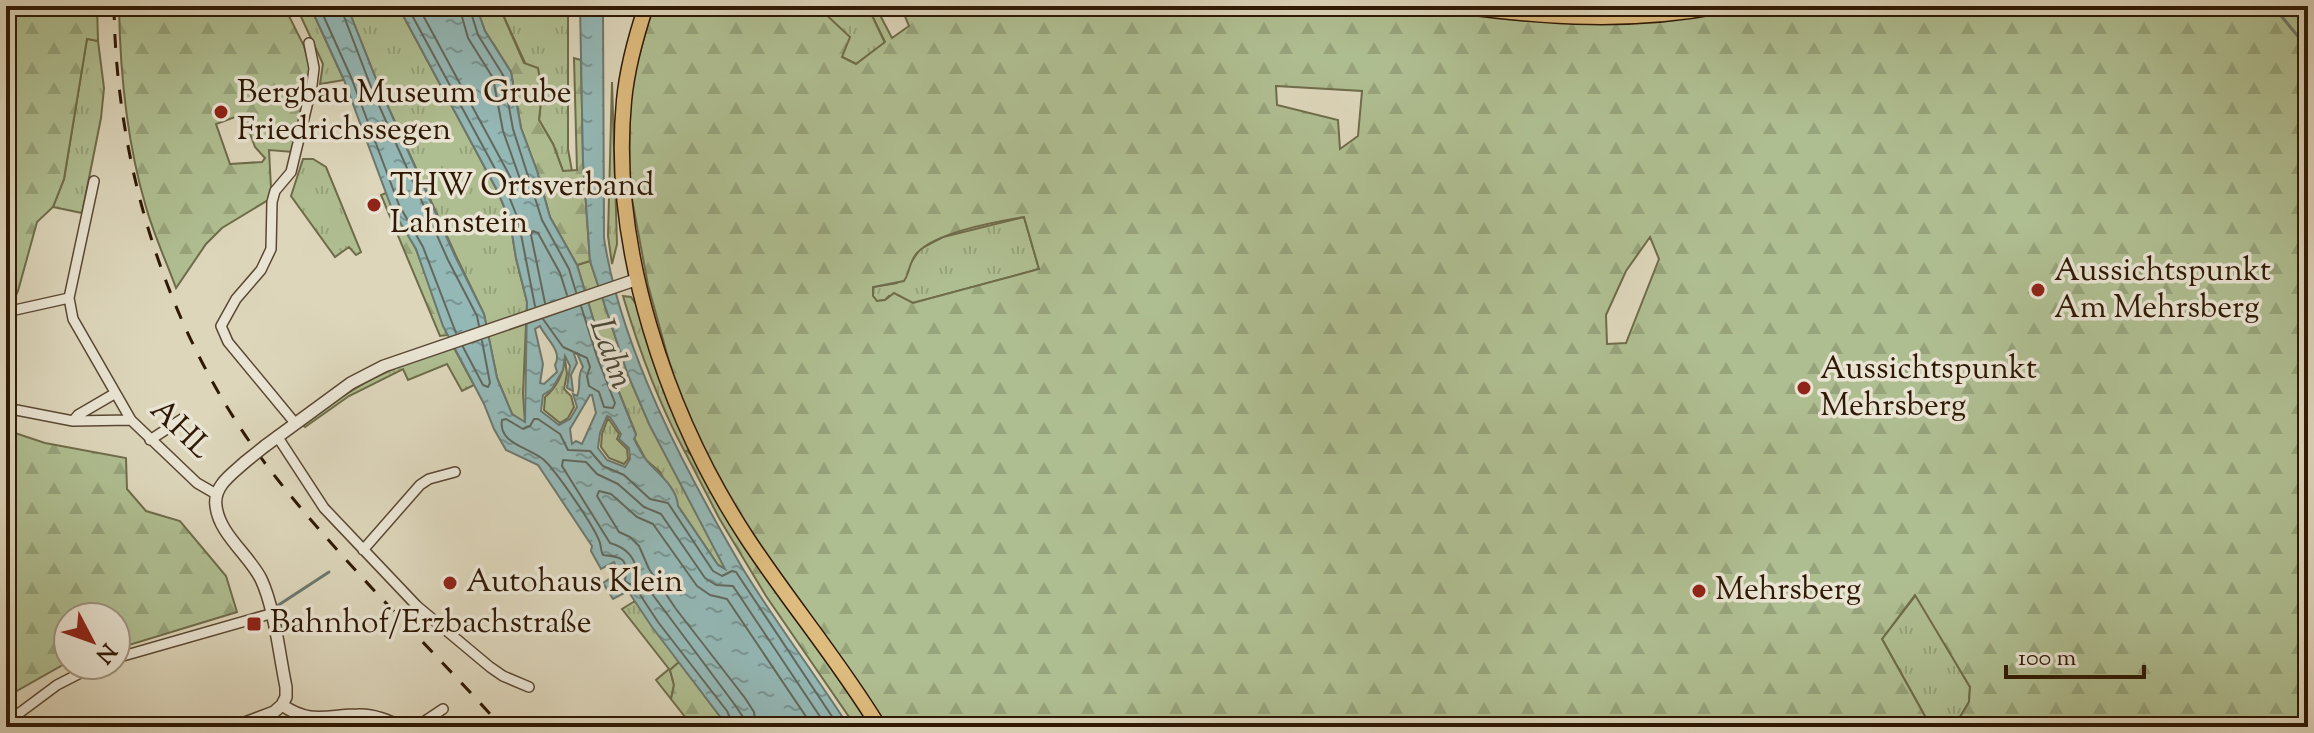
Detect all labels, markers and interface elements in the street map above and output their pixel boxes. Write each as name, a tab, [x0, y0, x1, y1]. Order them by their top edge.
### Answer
place label: Bergbau Museum Grube Friedrichssegen	[237, 71, 572, 154]
marker: Bergbau Museum Grube Friedrichssegen	[212, 103, 230, 121]
place label: THW Ortsverband Lahnstein	[390, 164, 654, 247]
marker: THW Ortsverband Lahnstein	[365, 196, 383, 214]
place label: Aussichtspunkt Am Mehrsberg	[2054, 249, 2271, 332]
marker: Aussichtspunkt Am Mehrsberg	[2029, 281, 2047, 299]
water label: Lahn	[575, 312, 645, 396]
place label: Aussichtspunkt Mehrsberg	[1820, 347, 2037, 430]
marker: Aussichtspunkt Mehrsberg	[1795, 379, 1813, 397]
street label: AHL	[139, 389, 221, 471]
place label: Autohaus Klein	[466, 560, 683, 606]
place label: Mehrsberg	[1715, 568, 1861, 614]
marker: Autohaus Klein	[441, 574, 459, 592]
marker: Mehrsberg	[1690, 582, 1708, 600]
north arrow	[52, 601, 132, 681]
place label: Bahnhof/Erzbachstraße	[270, 601, 592, 647]
marker: Bahnhof/Erzbachstraße	[245, 615, 263, 633]
scale bar	[2006, 629, 2144, 679]
text: N	[87, 635, 123, 670]
text: 100 m	[2018, 642, 2076, 676]

